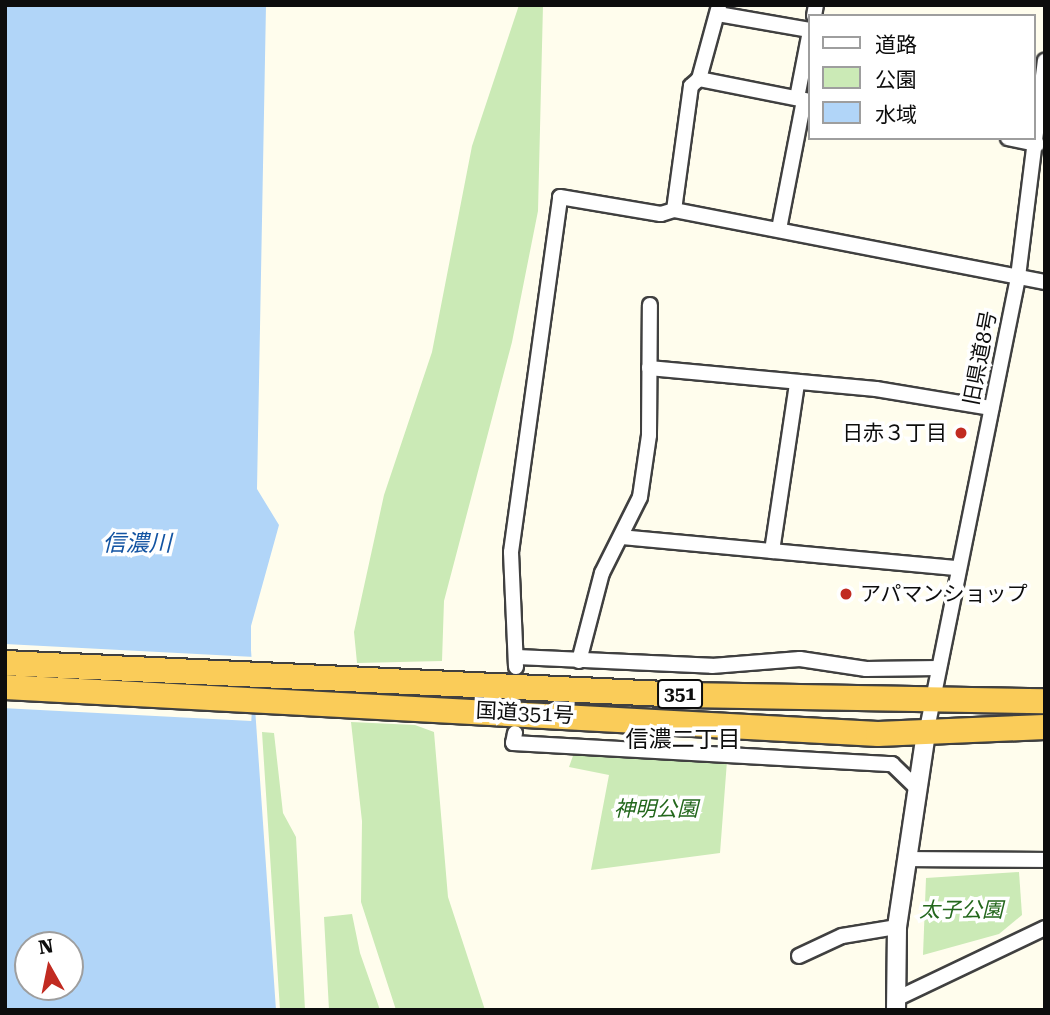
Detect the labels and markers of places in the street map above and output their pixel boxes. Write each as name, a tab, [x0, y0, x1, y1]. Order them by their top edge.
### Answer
place label: 日赤３丁目	[842, 420, 947, 446]
marker: 日赤３丁目	[953, 425, 969, 441]
place label: アパマンショップ	[860, 581, 1028, 607]
marker: アパマンショップ	[838, 586, 854, 602]

